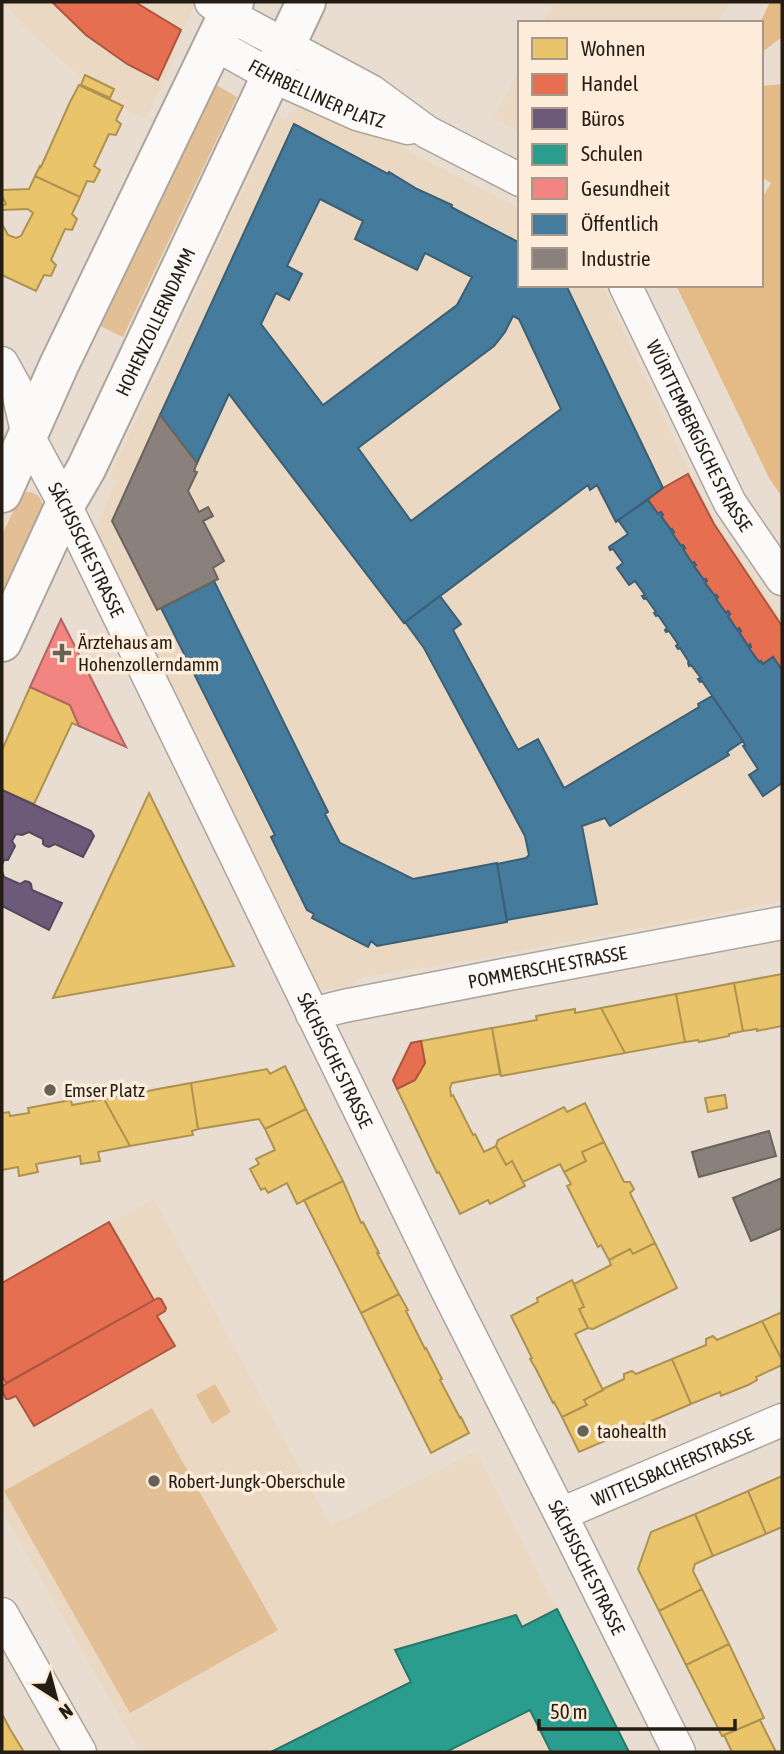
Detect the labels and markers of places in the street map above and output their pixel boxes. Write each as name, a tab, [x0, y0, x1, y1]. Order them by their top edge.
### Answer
place label: Ärztehaus am Hohenzollerndamm	[78, 631, 219, 675]
marker: Ärztehaus am Hohenzollerndamm	[52, 643, 72, 663]
place label: Emser Platz	[64, 1079, 145, 1101]
marker: Emser Platz	[42, 1082, 58, 1098]
place label: taohealth	[597, 1420, 667, 1442]
marker: taohealth	[575, 1423, 591, 1439]
place label: Robert-Jungk-Oberschule	[168, 1470, 345, 1492]
marker: Robert-Jungk-Oberschule	[146, 1473, 162, 1489]

